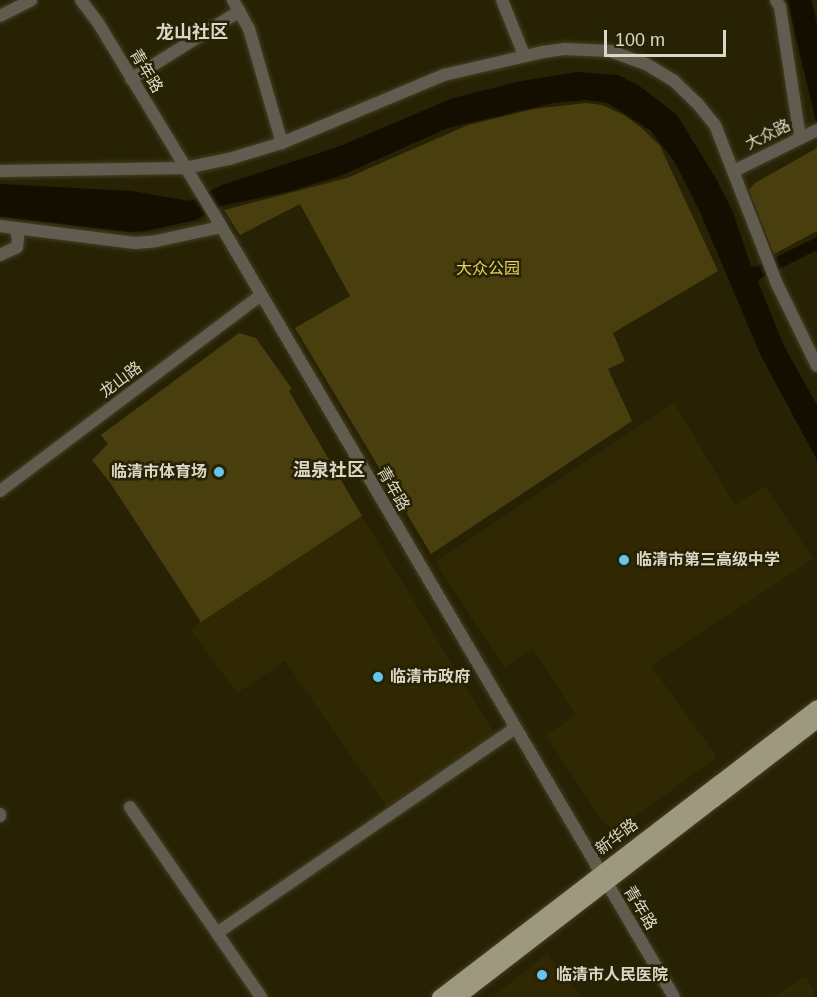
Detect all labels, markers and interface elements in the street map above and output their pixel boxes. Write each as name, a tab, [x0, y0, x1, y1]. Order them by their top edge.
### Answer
scale bar	[607, 18, 728, 56]
district label: 龙山社区	[156, 21, 228, 43]
text: 100 m	[615, 30, 665, 50]
street label: 青年路	[125, 45, 167, 97]
street label: 大众路	[742, 116, 794, 154]
park label: 大众公园	[456, 259, 520, 279]
street label: 龙山路	[96, 358, 146, 402]
district label: 温泉社区	[293, 459, 365, 481]
place label: 临清市体育场	[111, 462, 207, 482]
street label: 青年路	[373, 463, 413, 515]
marker: 临清市体育场	[212, 465, 226, 479]
place label: 临清市第三高级中学	[636, 550, 780, 570]
marker: 临清市第三高级中学	[617, 553, 631, 567]
place label: 临清市政府	[390, 667, 470, 687]
marker: 临清市政府	[371, 670, 385, 684]
street label: 新华路	[592, 815, 642, 859]
street label: 青年路	[619, 882, 661, 934]
place label: 临清市人民医院	[556, 965, 668, 985]
marker: 临清市人民医院	[533, 966, 551, 984]

